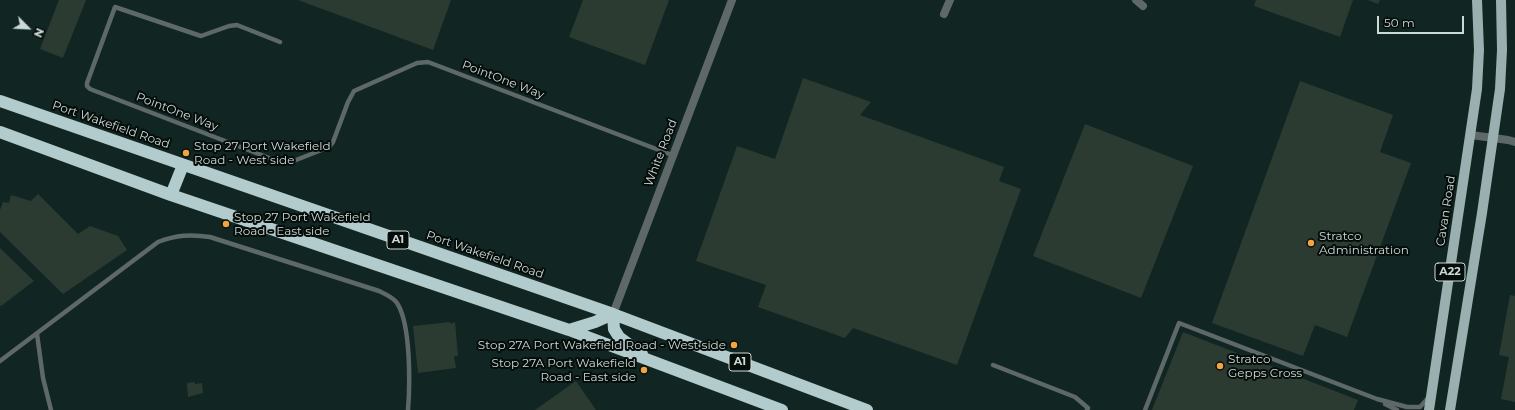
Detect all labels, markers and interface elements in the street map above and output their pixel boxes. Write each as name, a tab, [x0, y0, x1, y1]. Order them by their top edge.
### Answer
north arrow	[8, 8, 48, 48]
scale bar	[1379, 8, 1466, 34]
text: 50 m	[1384, 15, 1415, 30]
text: N	[31, 26, 47, 40]
street label: PointOne Way	[460, 58, 546, 102]
street label: PointOne Way	[134, 90, 220, 134]
street label: Port Wakefield Road	[50, 98, 172, 152]
street label: White Road	[642, 117, 680, 189]
place label: Stop 27 Port Wakefield Road - West side	[194, 139, 331, 167]
marker: Stop 27 Port Wakefield Road - West side	[181, 148, 191, 158]
street label: Cavan Road	[1433, 175, 1459, 247]
place label: Stop 27 Port Wakefield Road - East side	[234, 210, 371, 238]
marker: Stop 27 Port Wakefield Road - East side	[221, 219, 231, 229]
street label: Port Wakefield Road	[424, 228, 546, 282]
place label: Stratco Administration	[1319, 229, 1409, 257]
road number: A1	[387, 231, 409, 249]
marker: Stratco Administration	[1306, 238, 1316, 248]
road number: A22	[1435, 263, 1465, 281]
place label: Stop 27A Port Wakefield Road - West side	[478, 338, 726, 352]
marker: Stop 27A Port Wakefield Road - West side	[729, 340, 739, 350]
place label: Stratco Gepps Cross	[1228, 352, 1302, 380]
road number: A1	[729, 353, 751, 371]
place label: Stop 27A Port Wakefield Road - East side	[492, 356, 636, 384]
marker: Stratco Gepps Cross	[1215, 361, 1225, 371]
marker: Stop 27A Port Wakefield Road - East side	[639, 365, 649, 375]

